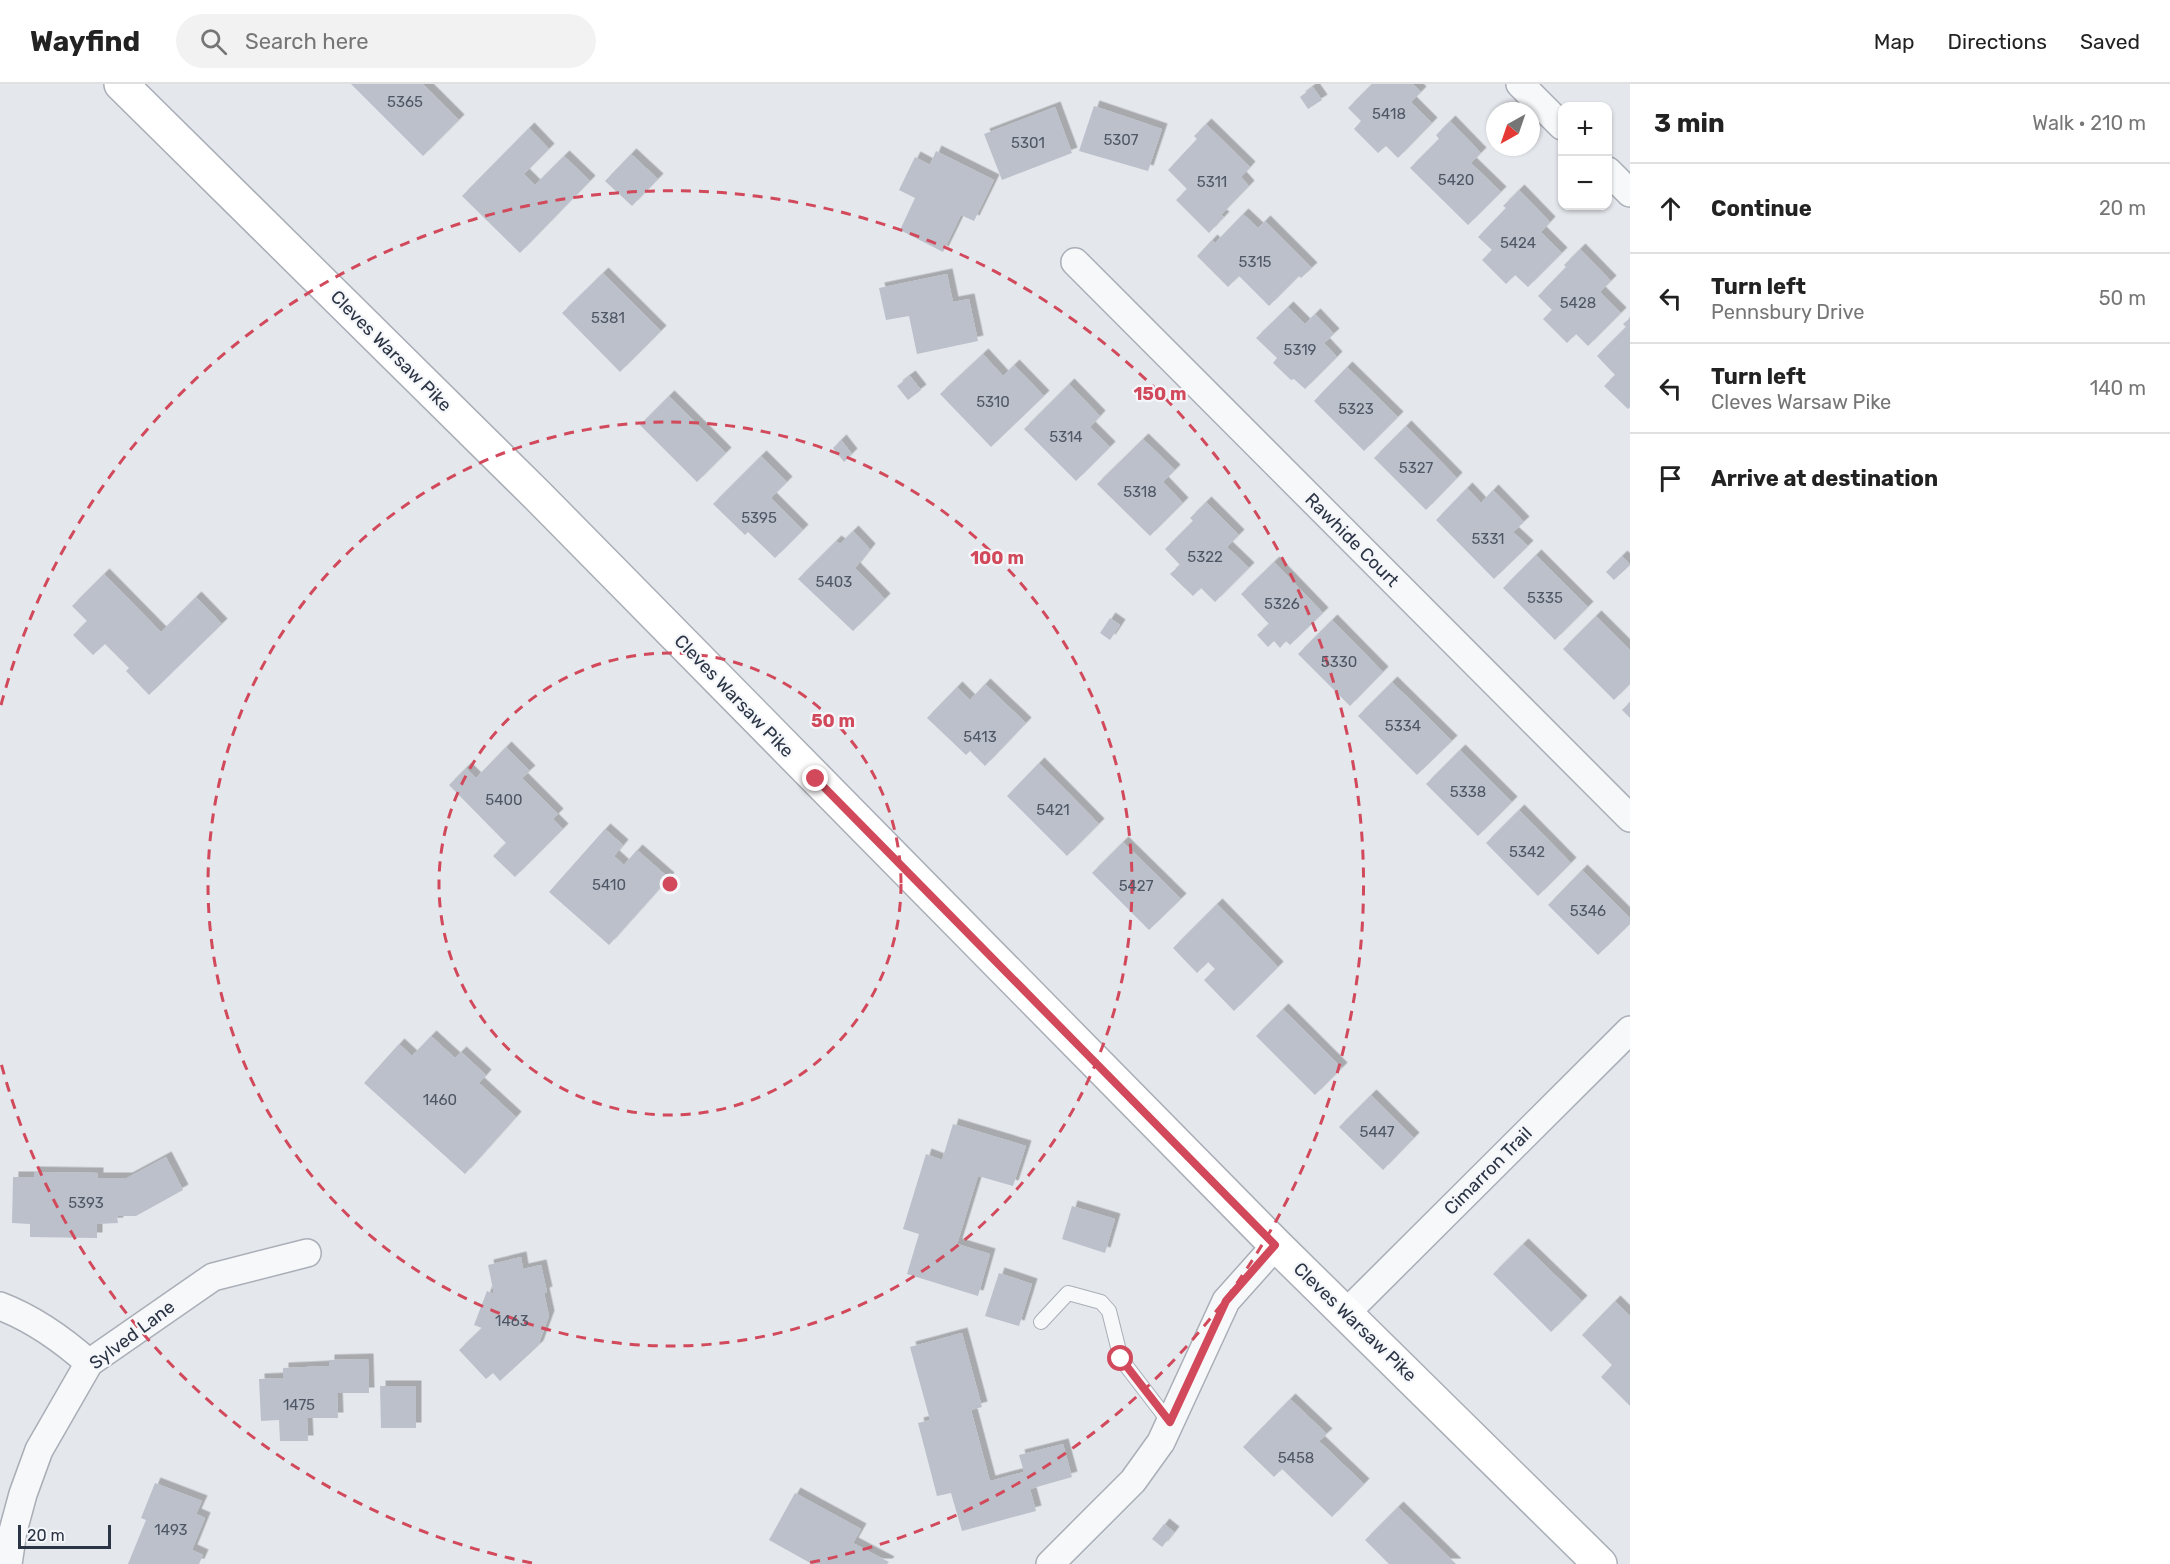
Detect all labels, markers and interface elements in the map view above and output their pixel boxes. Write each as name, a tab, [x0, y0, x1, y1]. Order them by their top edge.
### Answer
search box	[176, 14, 596, 68]
text: Wayfind	[30, 25, 140, 58]
icon: search	[197, 25, 230, 58]
text: Search here	[245, 28, 369, 55]
text: Map	[1874, 29, 1915, 54]
text: Directions	[1948, 29, 2047, 54]
text: Saved	[2080, 29, 2140, 54]
house number: 5365	[387, 93, 423, 111]
north arrow	[1486, 102, 1540, 156]
map controls	[1558, 102, 1612, 210]
button: +	[1558, 102, 1612, 156]
house number: 5418	[1372, 105, 1406, 123]
text: 3 min	[1654, 108, 1725, 139]
text: Walk · 210 m	[2032, 111, 2146, 135]
house number: 5307	[1103, 131, 1139, 149]
house number: 5301	[1011, 134, 1045, 152]
button: −	[1558, 156, 1612, 210]
house number: 5420	[1438, 171, 1474, 189]
house number: 5311	[1197, 173, 1227, 191]
icon: ahead	[1654, 192, 1687, 225]
text: Continue	[1711, 195, 1812, 222]
text: 20 m	[2099, 196, 2146, 220]
house number: 5424	[1500, 234, 1536, 252]
house number: 5315	[1239, 253, 1272, 271]
text: Turn left	[1711, 273, 1806, 300]
icon: left	[1654, 282, 1687, 315]
street label: Cleves Warsaw Pike	[326, 286, 456, 416]
text: 50 m	[2099, 286, 2146, 310]
house number: 5428	[1560, 294, 1596, 312]
text: Pennsbury Drive	[1711, 300, 1864, 324]
house number: 5381	[591, 309, 625, 327]
house number: 5319	[1284, 341, 1317, 359]
text: Turn left	[1711, 363, 1806, 390]
icon: left	[1654, 372, 1687, 405]
text: 140 m	[2090, 376, 2146, 400]
text: 150 m	[1133, 383, 1187, 405]
text: Cleves Warsaw Pike	[1711, 390, 1891, 414]
house number: 5310	[976, 393, 1010, 411]
house number: 5323	[1338, 400, 1374, 418]
house number: 5314	[1049, 428, 1083, 446]
house number: 5327	[1399, 459, 1434, 477]
icon: arrive	[1654, 462, 1687, 495]
text: Arrive at destination	[1711, 465, 1938, 492]
house number: 5318	[1123, 483, 1157, 501]
street label: Rawhide Court	[1300, 488, 1404, 592]
house number: 5395	[741, 509, 777, 527]
house number: 5331	[1471, 530, 1505, 548]
text: 100 m	[970, 547, 1024, 569]
house number: 5322	[1187, 548, 1223, 566]
house number: 5403	[816, 573, 852, 591]
house number: 5335	[1527, 589, 1563, 607]
house number: 5326	[1264, 595, 1300, 613]
street label: Cleves Warsaw Pike	[670, 630, 798, 762]
house number: 5330	[1321, 653, 1357, 671]
text: 50 m	[811, 710, 855, 732]
house number: 5334	[1385, 717, 1421, 735]
house number: 5413	[963, 728, 997, 746]
route end	[802, 765, 828, 791]
house number: 5338	[1450, 783, 1486, 801]
house number: 5400	[485, 791, 523, 809]
house number: 5421	[1036, 801, 1070, 819]
house number: 5342	[1509, 843, 1545, 861]
centre of rings	[660, 874, 680, 894]
house number: 5410	[592, 876, 626, 894]
house number: 5427	[1119, 877, 1154, 895]
house number: 5346	[1570, 902, 1606, 920]
house number: 1460	[423, 1091, 457, 1109]
street label: Cimarron Trail	[1439, 1122, 1537, 1220]
house number: 5447	[1360, 1123, 1395, 1141]
house number: 5393	[68, 1194, 104, 1212]
street label: Cleves Warsaw Pike	[1289, 1258, 1421, 1386]
street label: Sylved Lane	[85, 1296, 179, 1374]
house number: 1463	[495, 1312, 529, 1330]
route start	[1107, 1345, 1133, 1371]
house number: 1475	[283, 1396, 315, 1414]
house number: 5458	[1278, 1449, 1314, 1467]
house number: 1493	[154, 1521, 188, 1539]
scale bar	[18, 1522, 111, 1550]
text: 20 m	[27, 1526, 65, 1545]

